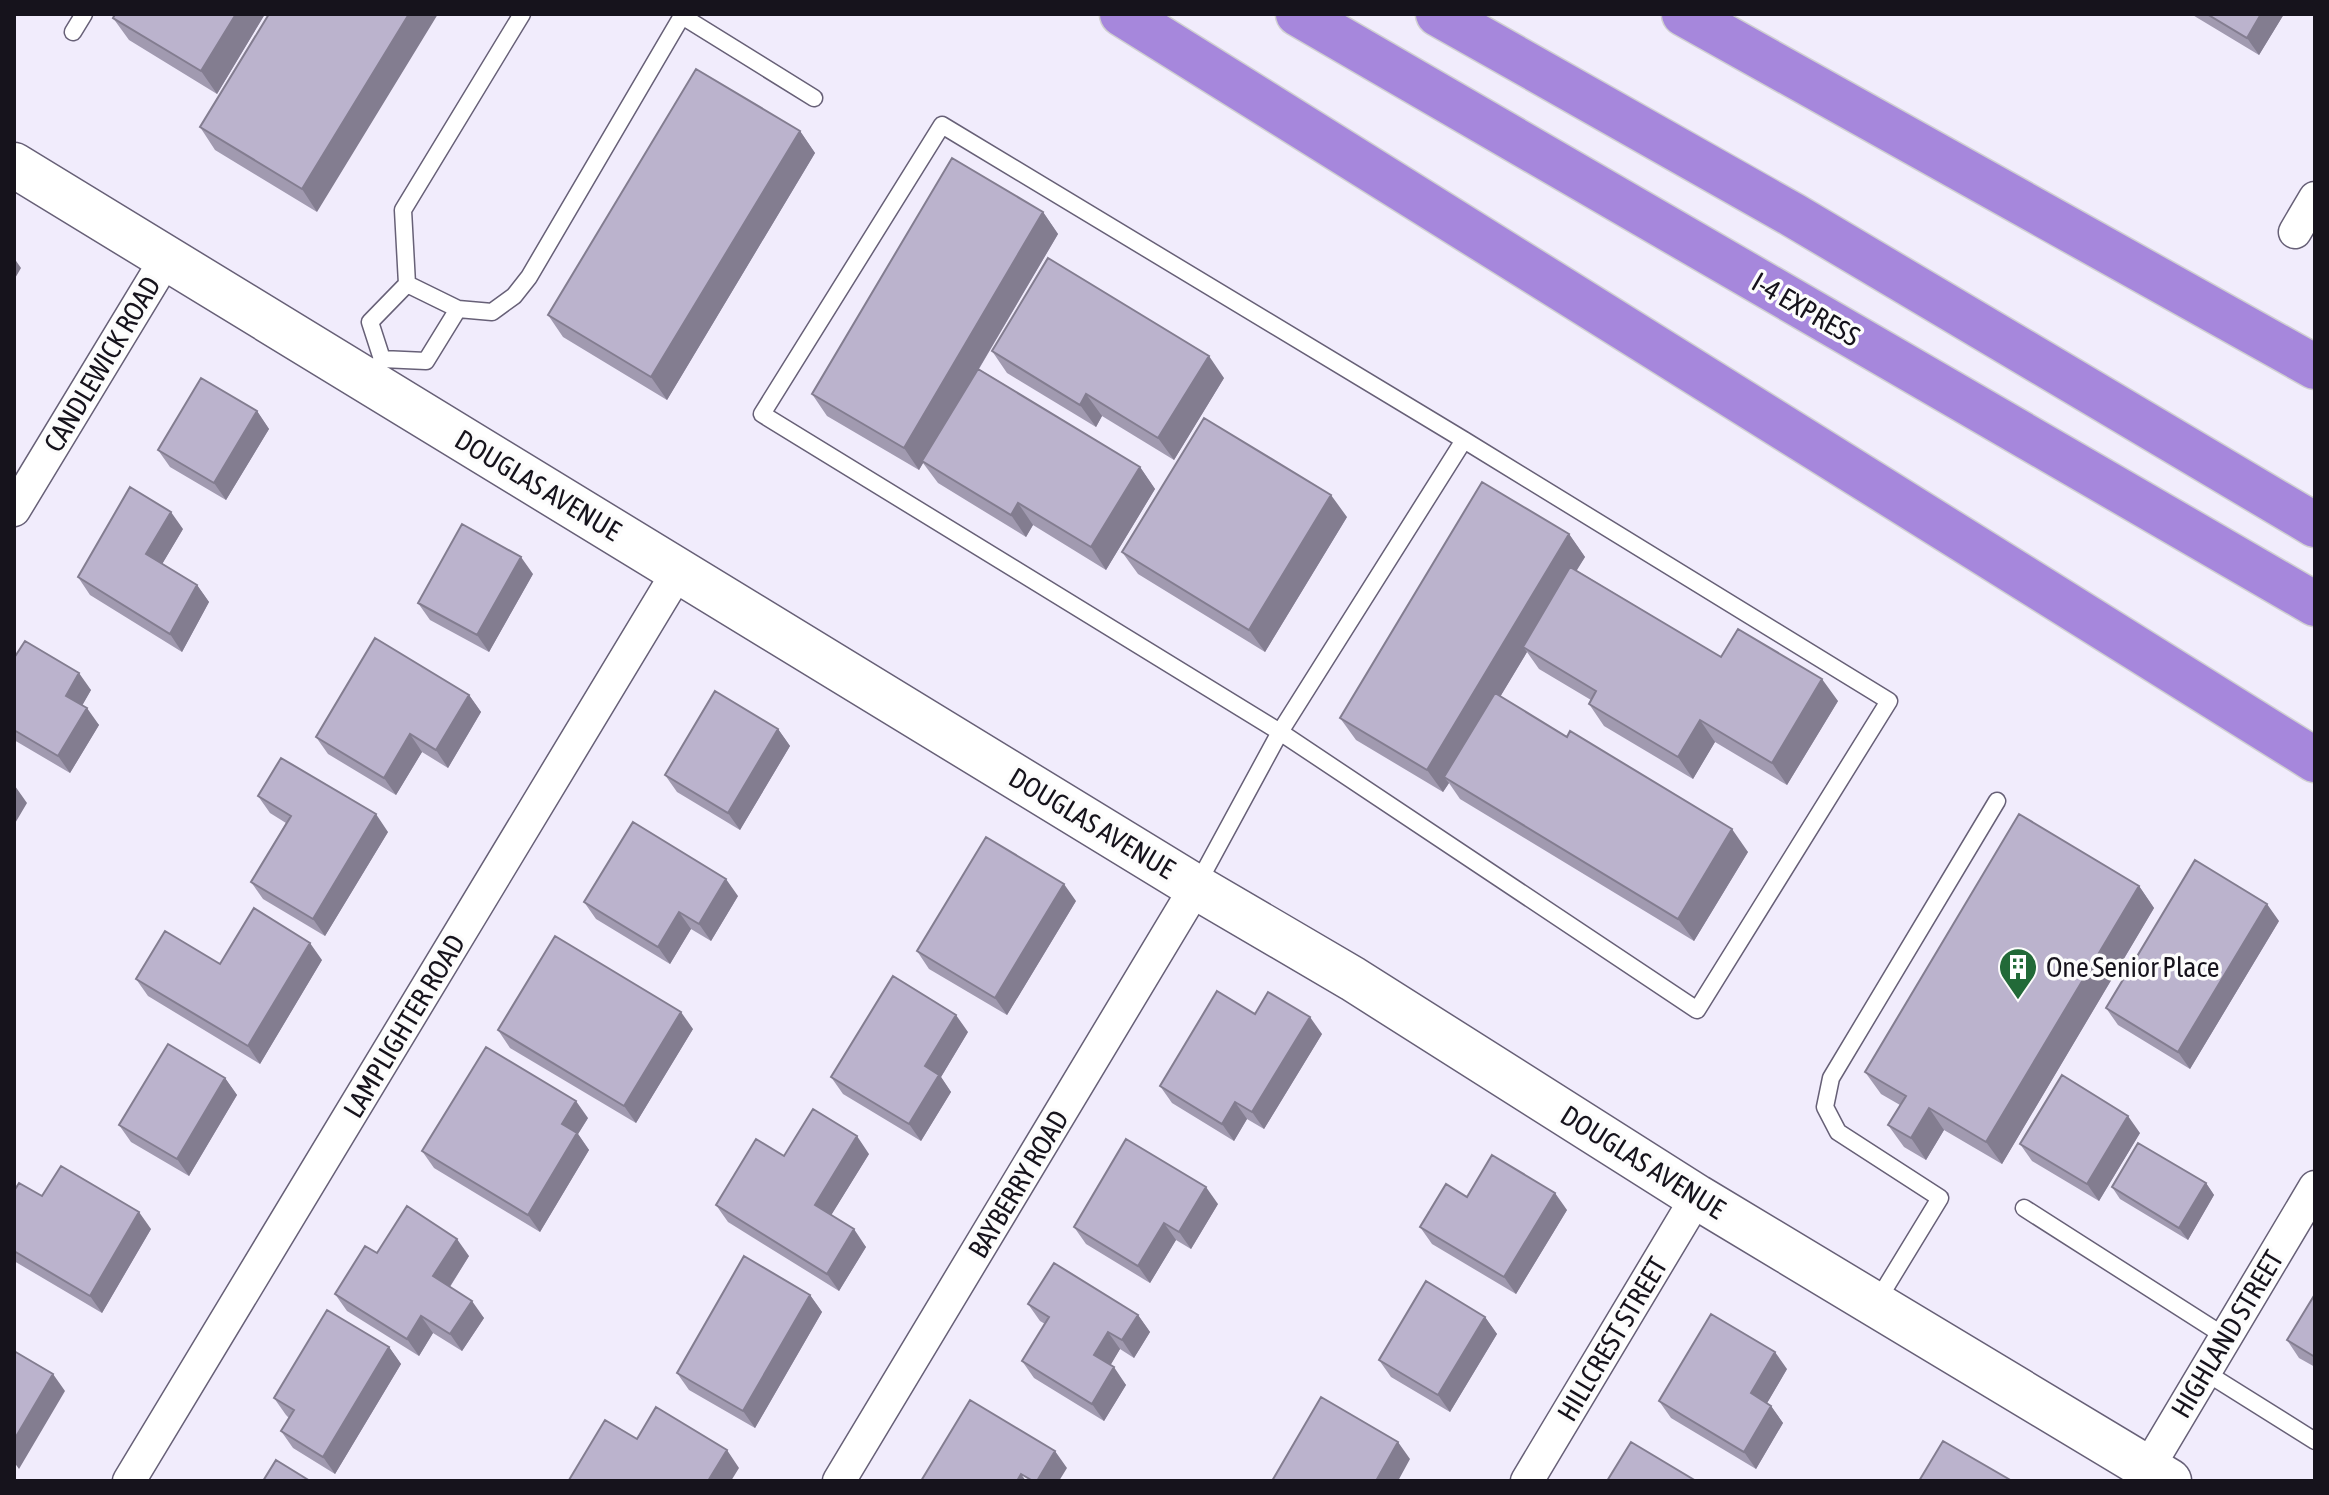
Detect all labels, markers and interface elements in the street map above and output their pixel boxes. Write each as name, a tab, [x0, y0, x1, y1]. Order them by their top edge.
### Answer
street label: I-4 EXPRESS	[1747, 265, 1866, 353]
street label: CANDLEWICK ROAD	[37, 271, 167, 457]
street label: DOUGLAS AVENUE	[449, 423, 627, 547]
street label: DOUGLAS AVENUE	[1003, 761, 1181, 885]
street label: LAMPLIGHTER ROAD	[337, 929, 471, 1123]
building icon: One Senior Place	[1997, 946, 2039, 1001]
place label: One Senior Place	[2046, 951, 2219, 983]
street label: DOUGLAS AVENUE	[1555, 1099, 1731, 1225]
street label: BAYBERRY ROAD	[961, 1104, 1075, 1264]
street label: HIGHLAND STREET	[2165, 1245, 2289, 1423]
street label: HILLCREST STREET	[1551, 1251, 1673, 1427]

